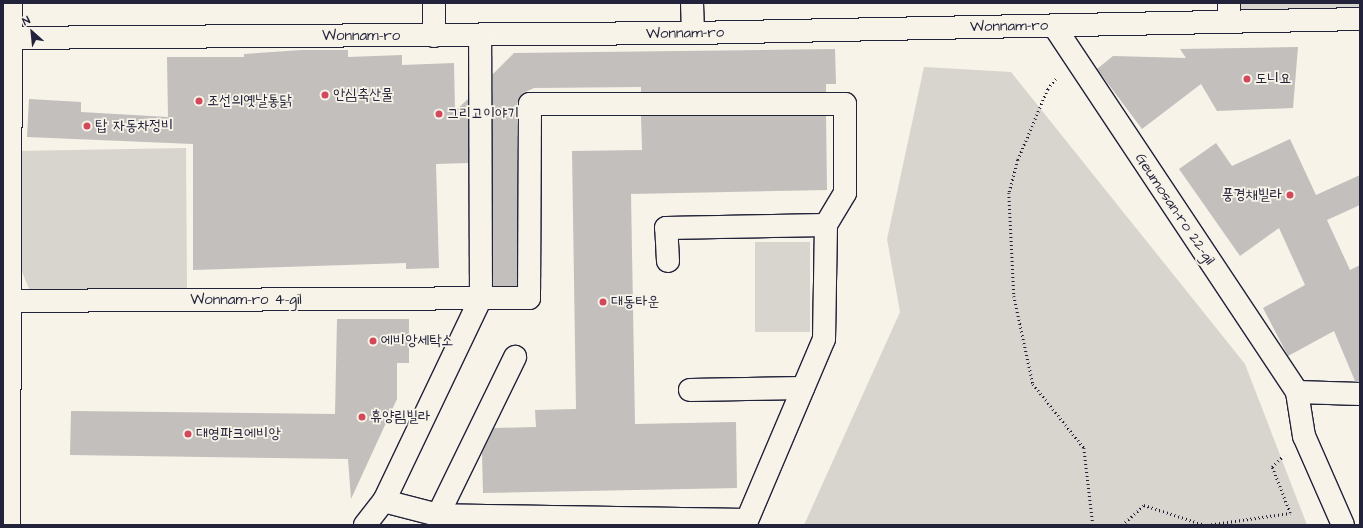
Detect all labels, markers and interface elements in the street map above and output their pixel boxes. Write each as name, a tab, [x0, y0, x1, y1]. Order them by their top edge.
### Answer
north arrow	[12, 12, 52, 52]
text: N	[20, 13, 33, 29]
street label: Wonnam-ro	[970, 16, 1048, 36]
street label: Wonnam-ro	[646, 23, 724, 43]
street label: Wonnam-ro	[322, 27, 400, 45]
place label: 도니요	[1255, 70, 1291, 88]
marker: 도니요	[1242, 74, 1252, 84]
place label: 안심축산물	[333, 86, 393, 104]
marker: 안심축산물	[320, 90, 330, 100]
place label: 조선의옛날통닭	[207, 92, 291, 110]
marker: 조선의옛날통닭	[194, 96, 204, 106]
place label: 그리고이야기	[447, 105, 519, 123]
marker: 그리고이야기	[434, 109, 444, 119]
place label: 탑 자동차정비	[95, 117, 173, 135]
marker: 탑 자동차정비	[82, 121, 92, 131]
street label: Geumosan-ro 22-gil	[1131, 150, 1219, 268]
place label: 풍경채빌라	[1222, 186, 1282, 204]
marker: 풍경채빌라	[1285, 190, 1295, 200]
street label: Wonnam-ro 4-gil	[190, 291, 302, 309]
place label: 대동타운	[611, 293, 659, 311]
marker: 대동타운	[598, 297, 608, 307]
place label: 에비앙세탁소	[381, 332, 453, 350]
marker: 에비앙세탁소	[368, 336, 378, 346]
place label: 휴양림빌라	[370, 408, 430, 426]
marker: 휴양림빌라	[357, 412, 367, 422]
place label: 대영파크에비앙	[196, 425, 280, 443]
marker: 대영파크에비앙	[183, 429, 193, 439]

